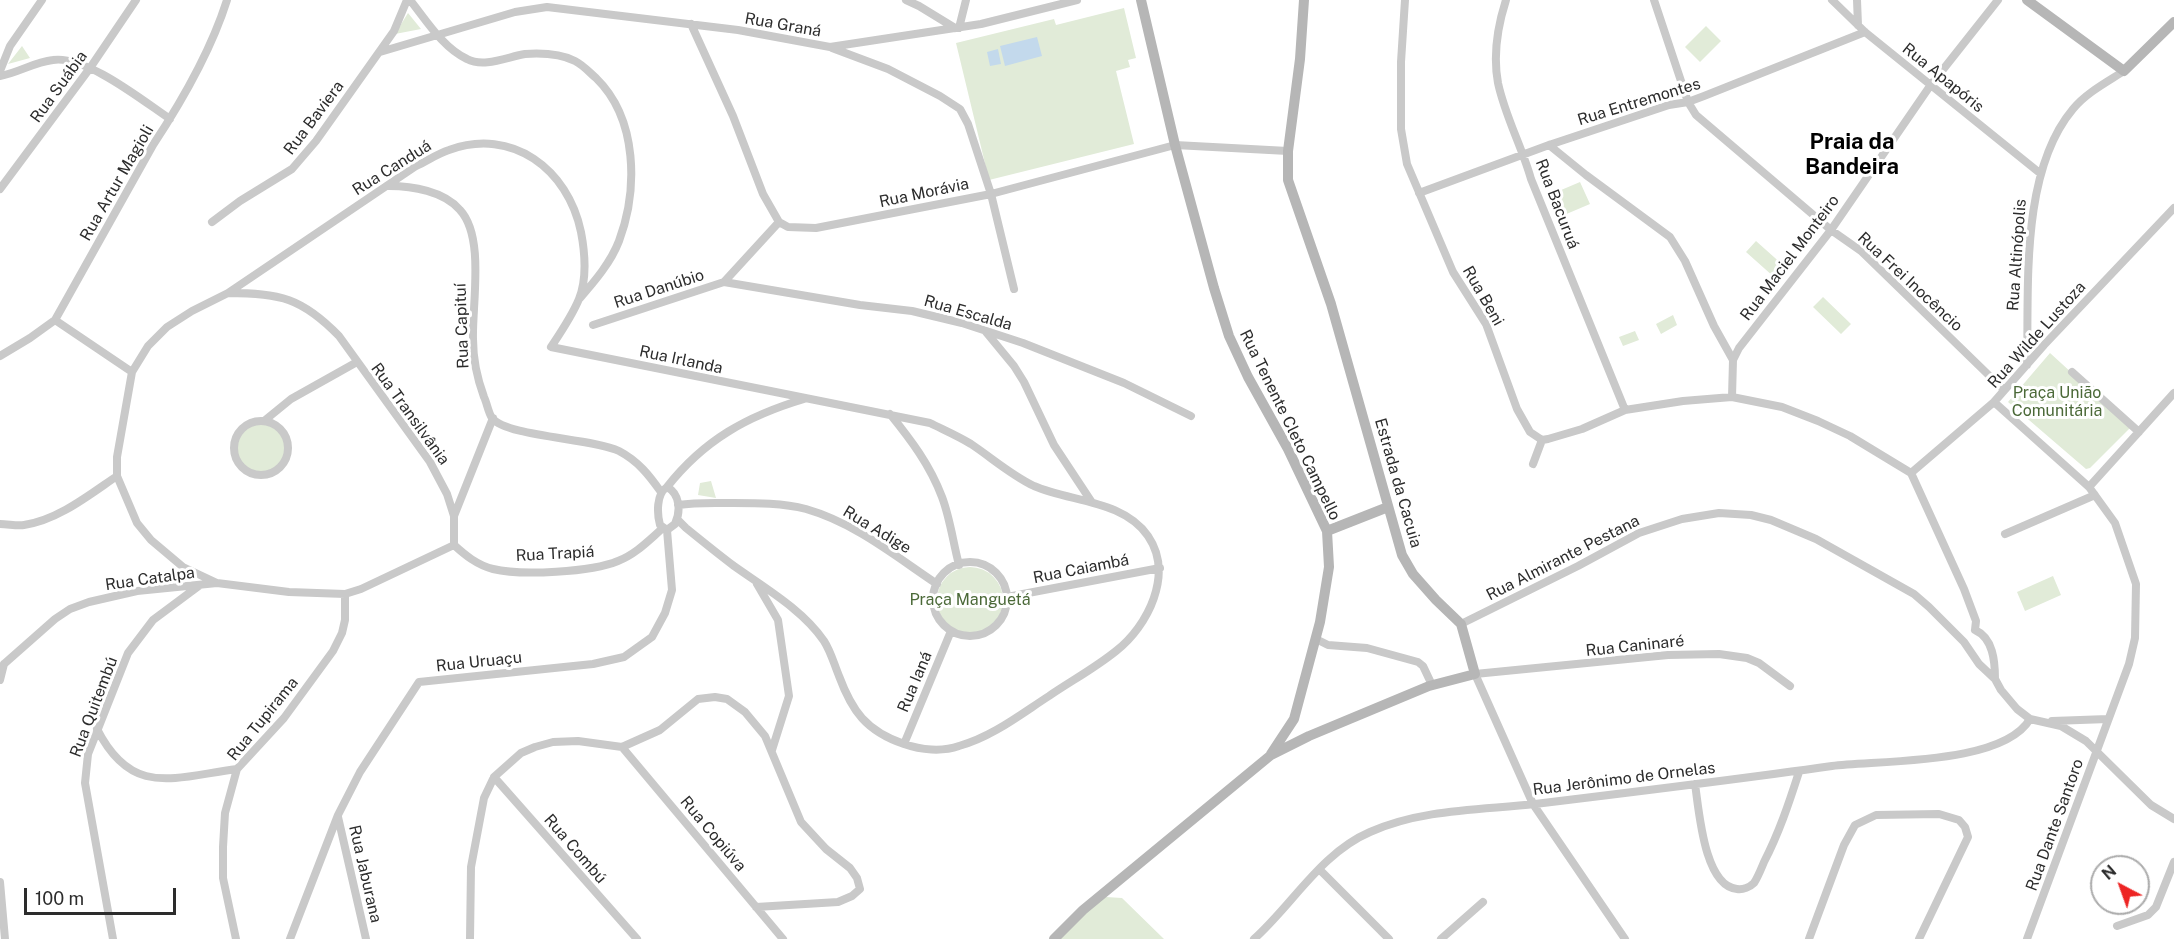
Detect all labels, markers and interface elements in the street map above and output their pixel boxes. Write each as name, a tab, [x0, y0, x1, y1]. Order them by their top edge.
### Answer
street label: Rua Graná	[743, 9, 823, 41]
street label: Rua Apapóris	[1898, 39, 1988, 117]
street label: Rua Suábia	[27, 47, 91, 127]
street label: Rua Entremontes	[1575, 74, 1703, 130]
street label: Rua Baviera	[280, 77, 348, 159]
street label: Rua Artur Magioli	[76, 122, 158, 244]
district label: Praia da Bandeira	[1805, 129, 1899, 180]
street label: Rua Canduá	[349, 136, 435, 200]
street label: Rua Bacuruá	[1531, 156, 1583, 252]
street label: Rua Morávia	[877, 174, 971, 212]
street label: Rua Maciel Monteiro	[1736, 191, 1844, 325]
street label: Rua Altinópolis	[2004, 198, 2030, 312]
street label: Rua Frei Inocêncio	[1853, 228, 1967, 336]
street label: Rua Beni	[1458, 263, 1508, 329]
street label: Rua Danúbio	[611, 265, 707, 313]
street label: Rua Wilde Lustoza	[1984, 278, 2090, 392]
street label: Rua Capituí	[451, 283, 473, 369]
street label: Rua Escalda	[922, 291, 1014, 335]
street label: Rua Tenente Cleto Campello	[1235, 327, 1345, 523]
street label: Rua Irlanda	[638, 342, 724, 378]
street label: Rua Transilvânia	[367, 359, 453, 469]
park label: Praça União Comunitária	[2012, 383, 2102, 421]
street label: Estrada da Cacuia	[1370, 416, 1426, 550]
street label: Rua Adige	[839, 502, 915, 558]
street label: Rua Almirante Pestana	[1483, 511, 1643, 605]
street label: Rua Trapiá	[515, 542, 595, 566]
street label: Rua Caiambá	[1031, 550, 1131, 588]
street label: Rua Catalpa	[104, 563, 196, 595]
park label: Praça Manguetá	[909, 590, 1031, 610]
street label: Rua Caninaré	[1585, 631, 1685, 661]
street label: Rua Uruaçu	[435, 648, 523, 676]
street label: Rua Ianá	[894, 649, 936, 715]
street label: Rua Quitembú	[66, 654, 122, 760]
street label: Rua Tupirama	[224, 673, 302, 765]
street label: Rua Dante Santoro	[2022, 756, 2088, 894]
street label: Rua Jerônimo de Ornelas	[1532, 758, 1716, 800]
street label: Rua Copiúva	[676, 792, 750, 876]
street label: Rua Combú	[540, 810, 610, 888]
street label: Rua Jaburana	[344, 823, 386, 925]
north arrow	[2090, 855, 2150, 915]
text: N	[2098, 861, 2120, 884]
scale bar	[27, 876, 178, 914]
text: 100 m	[35, 888, 84, 909]

